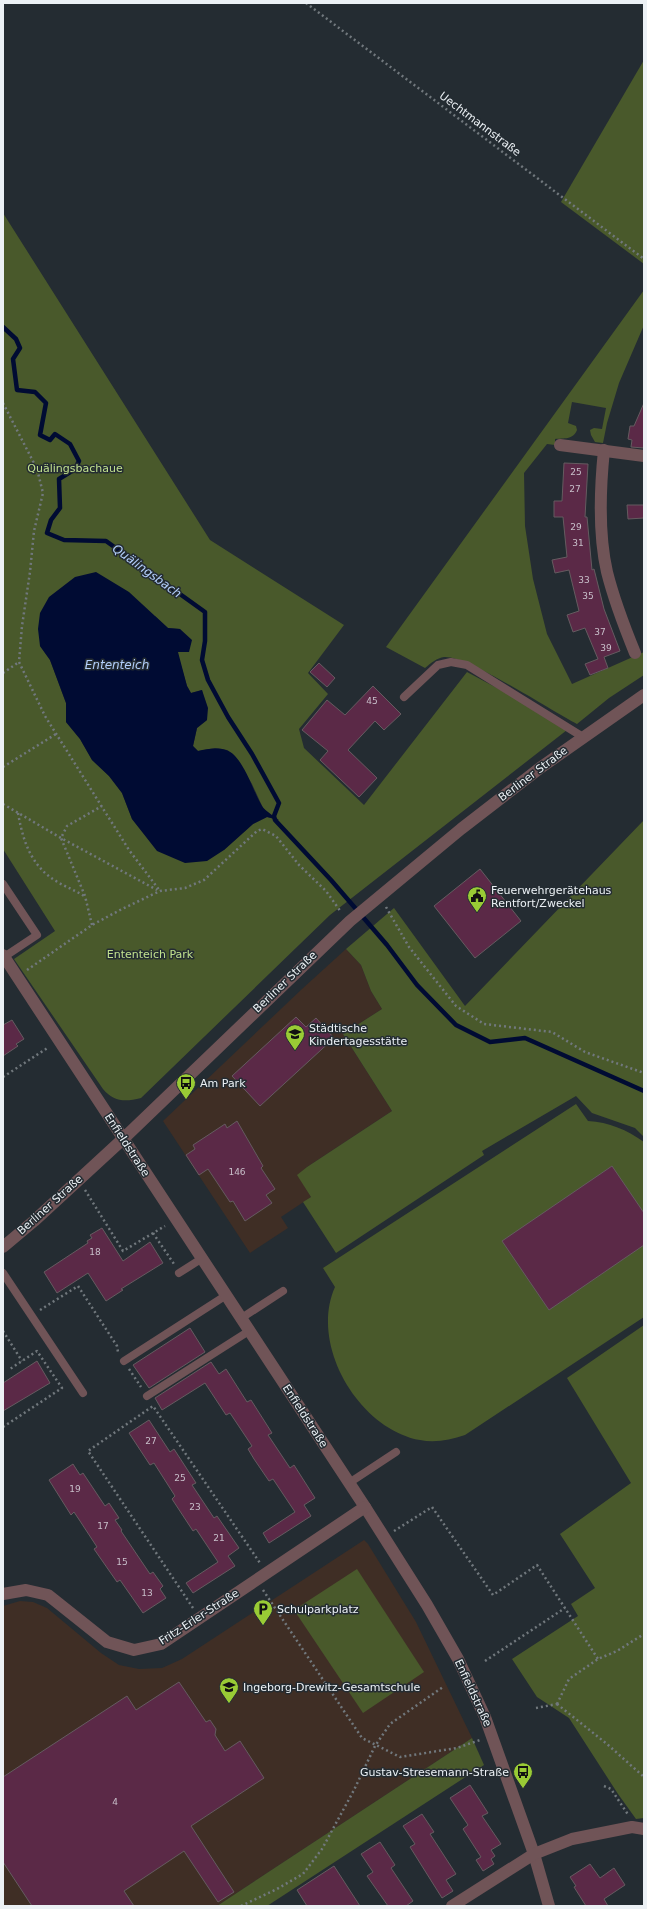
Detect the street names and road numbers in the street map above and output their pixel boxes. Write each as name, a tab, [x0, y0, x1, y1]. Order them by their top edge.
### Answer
street label: Uechtmannstraße	[437, 89, 523, 159]
street label: Berliner Straße	[496, 744, 570, 804]
street label: Berliner Straße	[251, 948, 320, 1015]
street label: Enfieldstraße	[102, 1111, 152, 1179]
street label: Berliner Straße	[15, 1172, 85, 1238]
street label: Enfieldstraße	[280, 1382, 330, 1450]
street label: Fritz-Erler-Straße	[157, 1586, 242, 1648]
street label: Enfieldstraße	[452, 1657, 494, 1729]

